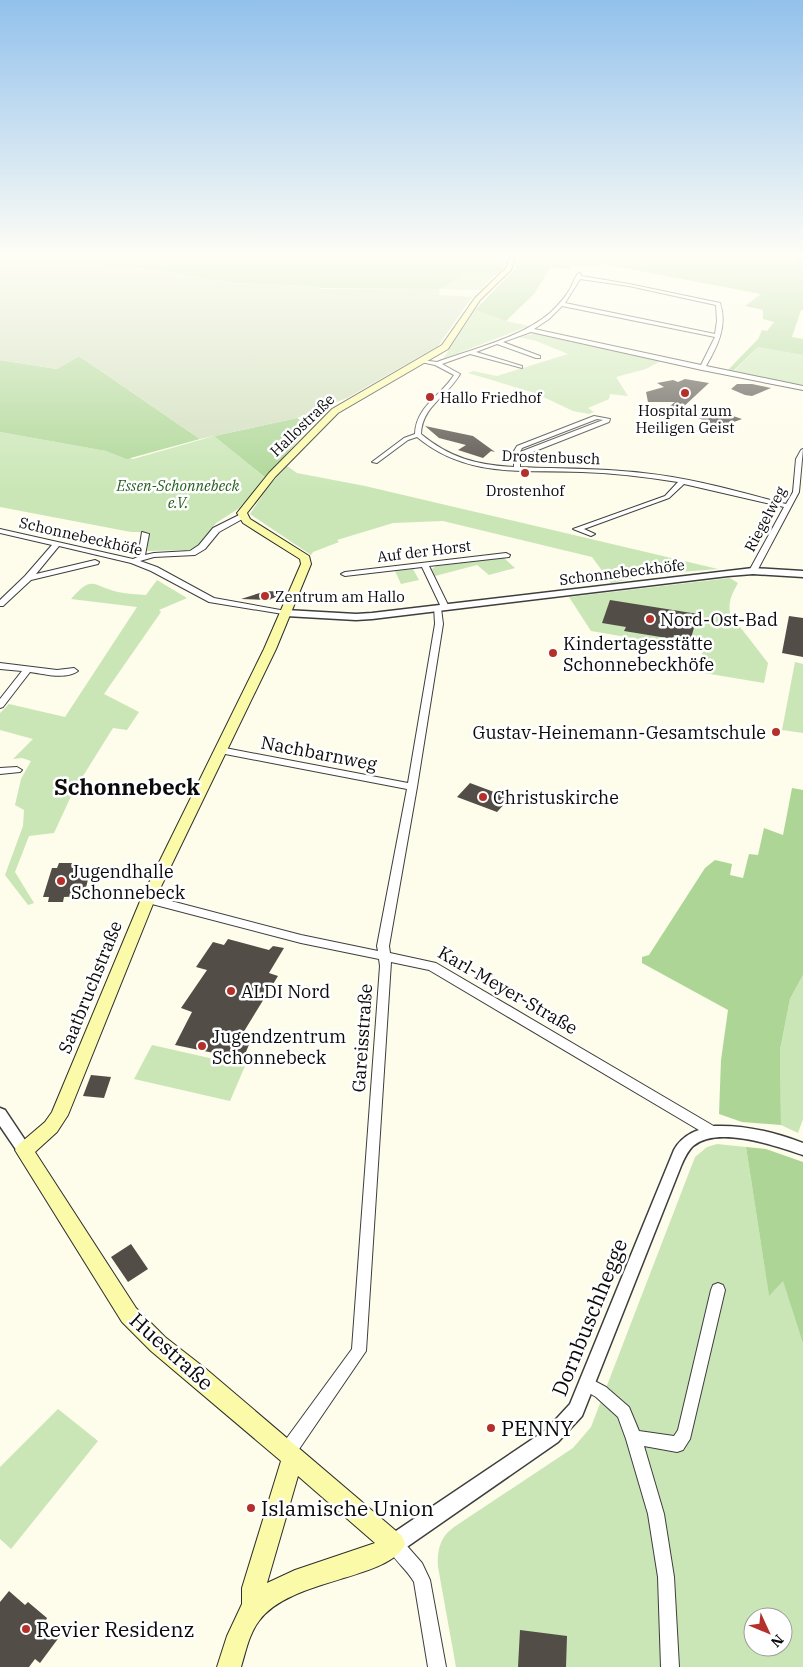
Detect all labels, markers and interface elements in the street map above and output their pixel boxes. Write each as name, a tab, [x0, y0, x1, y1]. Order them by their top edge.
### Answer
marker: Hospital zum Heiligen Geist	[679, 387, 691, 399]
place label: Hallo Friedhof	[440, 388, 542, 407]
street label: Hallostraße	[266, 390, 338, 460]
marker: Hallo Friedhof	[424, 391, 436, 403]
place label: Hospital zum Heiligen Geist	[635, 401, 735, 437]
street label: Drostenbusch	[501, 446, 601, 468]
marker: Drostenhof	[519, 467, 531, 479]
park label: Essen-Schonnebeck e.V.	[116, 476, 239, 512]
place label: Drostenhof	[486, 481, 565, 500]
street label: Riegelweg	[740, 483, 790, 555]
street label: Schonnebeckhöfe	[17, 513, 145, 559]
street label: Auf der Horst	[376, 536, 472, 566]
street label: Schonnebeckhöfe	[558, 555, 686, 589]
place label: Zentrum am Hallo	[275, 587, 405, 606]
marker: Zentrum am Hallo	[259, 590, 271, 602]
place label: Nord-Ost-Bad	[660, 608, 778, 631]
marker: Nord-Ost-Bad	[644, 613, 656, 625]
place label: Kindertagesstätte Schonnebeckhöfe	[563, 632, 714, 676]
marker: Kindertagesstätte Schonnebeckhöfe	[547, 647, 559, 659]
place label: Gustav-Heinemann-Gesamtschule	[472, 721, 766, 744]
marker: Gustav-Heinemann-Gesamtschule	[770, 726, 782, 738]
street label: Nachbarnweg	[259, 730, 379, 776]
district label: Schonnebeck	[54, 772, 200, 801]
place label: Christuskirche	[493, 786, 619, 809]
marker: Christuskirche	[477, 791, 489, 803]
place label: Jugendhalle Schonnebeck	[71, 860, 186, 904]
marker: Jugendhalle Schonnebeck	[55, 875, 67, 887]
street label: Saatbruchstraße	[53, 917, 127, 1057]
street label: Karl-Meyer-Straße	[434, 941, 582, 1039]
place label: ALDI Nord	[241, 980, 330, 1003]
street label: Gareisstraße	[347, 983, 377, 1093]
marker: ALDI Nord	[225, 985, 237, 997]
place label: Jugendzentrum Schonnebeck	[212, 1025, 346, 1069]
marker: Jugendzentrum Schonnebeck	[196, 1040, 208, 1052]
street label: Dornbuschhegge	[545, 1234, 633, 1400]
street label: Huestraße	[124, 1306, 220, 1396]
place label: PENNY	[501, 1414, 574, 1442]
marker: PENNY	[485, 1422, 497, 1434]
place label: Islamische Union	[261, 1494, 434, 1522]
marker: Islamische Union	[245, 1502, 257, 1514]
north arrow	[743, 1607, 793, 1657]
place label: Revier Residenz	[36, 1615, 194, 1643]
marker: Revier Residenz	[20, 1623, 32, 1635]
text: N	[767, 1631, 788, 1651]

